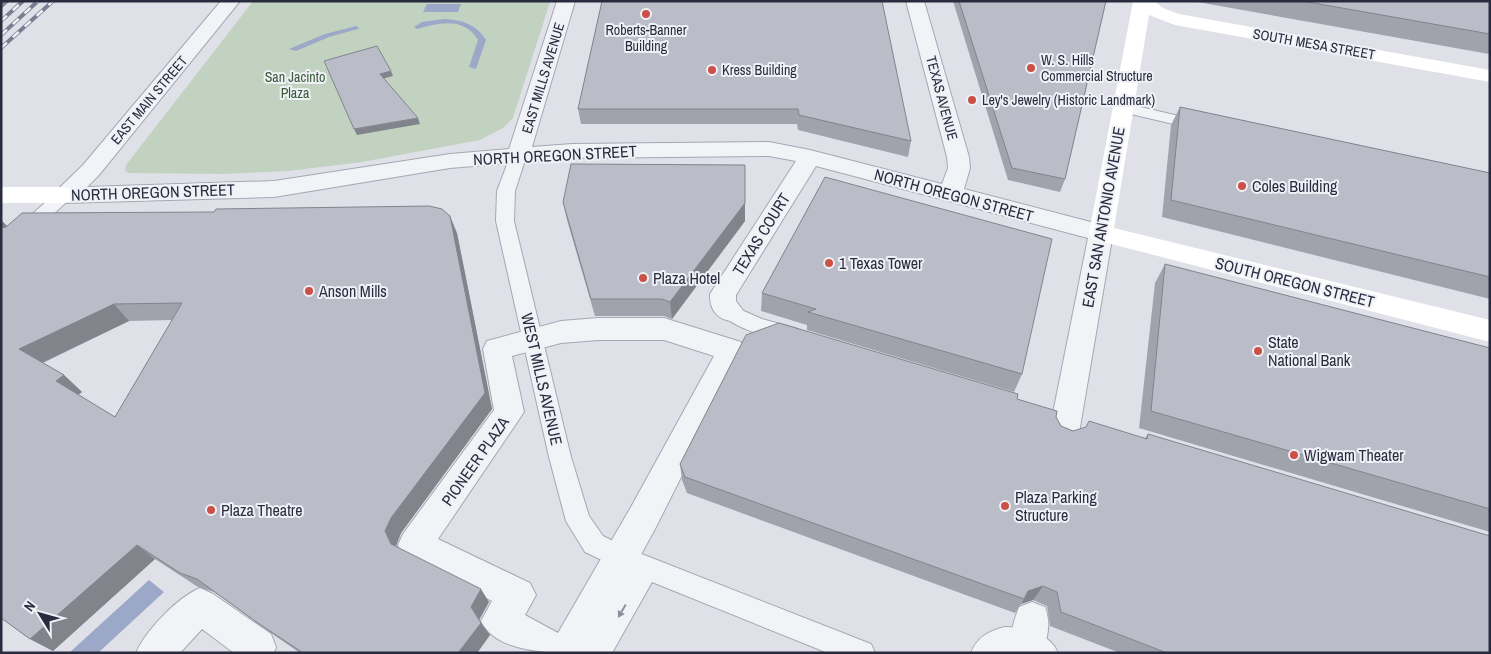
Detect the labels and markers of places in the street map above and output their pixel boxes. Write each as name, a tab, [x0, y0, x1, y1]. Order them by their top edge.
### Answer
marker: Roberts-Banner Building	[640, 8, 652, 20]
place label: Roberts-Banner Building	[605, 21, 687, 55]
place label: W. S. Hills Commercial Structure	[1041, 51, 1153, 85]
place label: Kress Building	[722, 61, 797, 79]
marker: W. S. Hills Commercial Structure	[1025, 62, 1037, 74]
marker: Kress Building	[706, 64, 718, 76]
place label: Ley's Jewelry (Historic Landmark)	[982, 91, 1155, 109]
marker: Ley's Jewelry (Historic Landmark)	[966, 94, 978, 106]
place label: Coles Building	[1252, 175, 1338, 197]
marker: Coles Building	[1236, 180, 1248, 192]
place label: 1 Texas Tower	[839, 252, 923, 274]
marker: 1 Texas Tower	[823, 257, 835, 269]
place label: Plaza Hotel	[653, 267, 720, 289]
marker: Plaza Hotel	[637, 272, 649, 284]
place label: Anson Mills	[318, 280, 387, 302]
marker: Anson Mills	[303, 285, 315, 297]
place label: State National Bank	[1268, 331, 1351, 371]
marker: State National Bank	[1252, 345, 1264, 357]
place label: Wigwam Theater	[1304, 444, 1404, 466]
marker: Wigwam Theater	[1288, 449, 1300, 461]
place label: Plaza Parking Structure	[1015, 486, 1097, 526]
place label: Plaza Theatre	[221, 499, 302, 521]
marker: Plaza Parking Structure	[999, 500, 1011, 512]
marker: Plaza Theatre	[205, 504, 217, 516]

